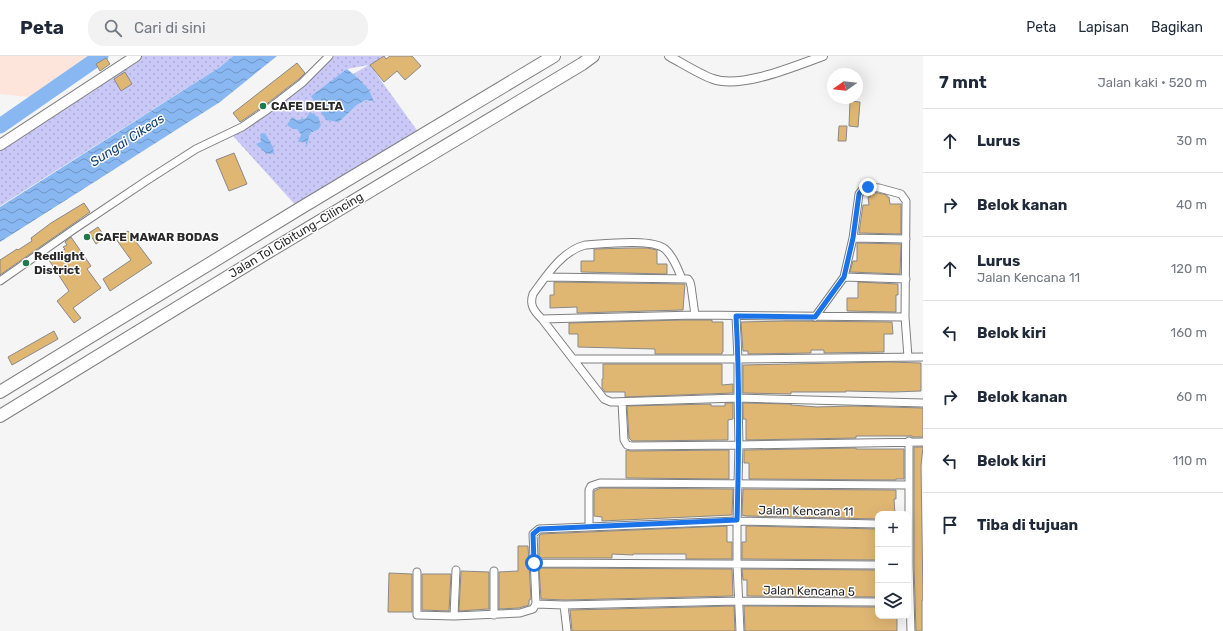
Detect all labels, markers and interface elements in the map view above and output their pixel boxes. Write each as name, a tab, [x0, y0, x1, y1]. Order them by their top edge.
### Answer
search box	[88, 10, 368, 46]
text: Peta	[20, 16, 64, 39]
icon: search	[102, 17, 124, 39]
text: Cari di sini	[134, 19, 206, 37]
text: Peta	[1026, 19, 1056, 36]
text: Lapisan	[1078, 19, 1129, 36]
text: Bagikan	[1151, 19, 1203, 36]
north arrow	[827, 68, 863, 104]
text: 7 mnt	[939, 72, 987, 92]
text: Jalan kaki · 520 m	[1098, 75, 1207, 90]
place label: CAFE DELTA	[271, 99, 343, 113]
marker: CAFE DELTA	[258, 101, 268, 111]
water label: Sungai Cikeas	[87, 110, 168, 170]
icon: ahead	[939, 130, 961, 152]
text: Lurus	[977, 132, 1020, 150]
text: 30 m	[1176, 133, 1207, 148]
route end	[859, 178, 877, 196]
street label: Jalan Tol Cibitung–Cilincing	[226, 189, 366, 281]
icon: right	[939, 194, 961, 216]
text: Belok kanan	[977, 196, 1067, 214]
text: 40 m	[1176, 197, 1207, 212]
place label: CAFE MAWAR BODAS	[95, 230, 219, 244]
marker: CAFE MAWAR BODAS	[82, 232, 92, 242]
place label: Redlight District	[34, 249, 85, 277]
text: Lurus	[977, 252, 1020, 270]
marker: Redlight District	[21, 258, 31, 268]
icon: ahead	[939, 258, 961, 280]
text: 120 m	[1171, 261, 1207, 276]
text: Jalan Kencana 11	[977, 270, 1080, 285]
icon: left	[939, 322, 961, 344]
text: Belok kiri	[977, 324, 1046, 342]
text: 160 m	[1171, 325, 1207, 340]
icon: right	[939, 386, 961, 408]
text: Belok kanan	[977, 388, 1067, 406]
text: 60 m	[1176, 389, 1207, 404]
icon: left	[939, 450, 961, 472]
text: Belok kiri	[977, 452, 1046, 470]
text: 110 m	[1173, 453, 1207, 468]
street label: Jalan Kencana 11	[758, 503, 854, 519]
map controls	[875, 511, 911, 619]
button: +	[875, 511, 911, 547]
icon: arrive	[939, 514, 961, 536]
text: Tiba di tujuan	[977, 516, 1078, 534]
button: −	[875, 547, 911, 583]
route start	[525, 554, 543, 572]
street label: Jalan Kencana 5	[763, 583, 855, 599]
button: layers	[875, 583, 911, 619]

